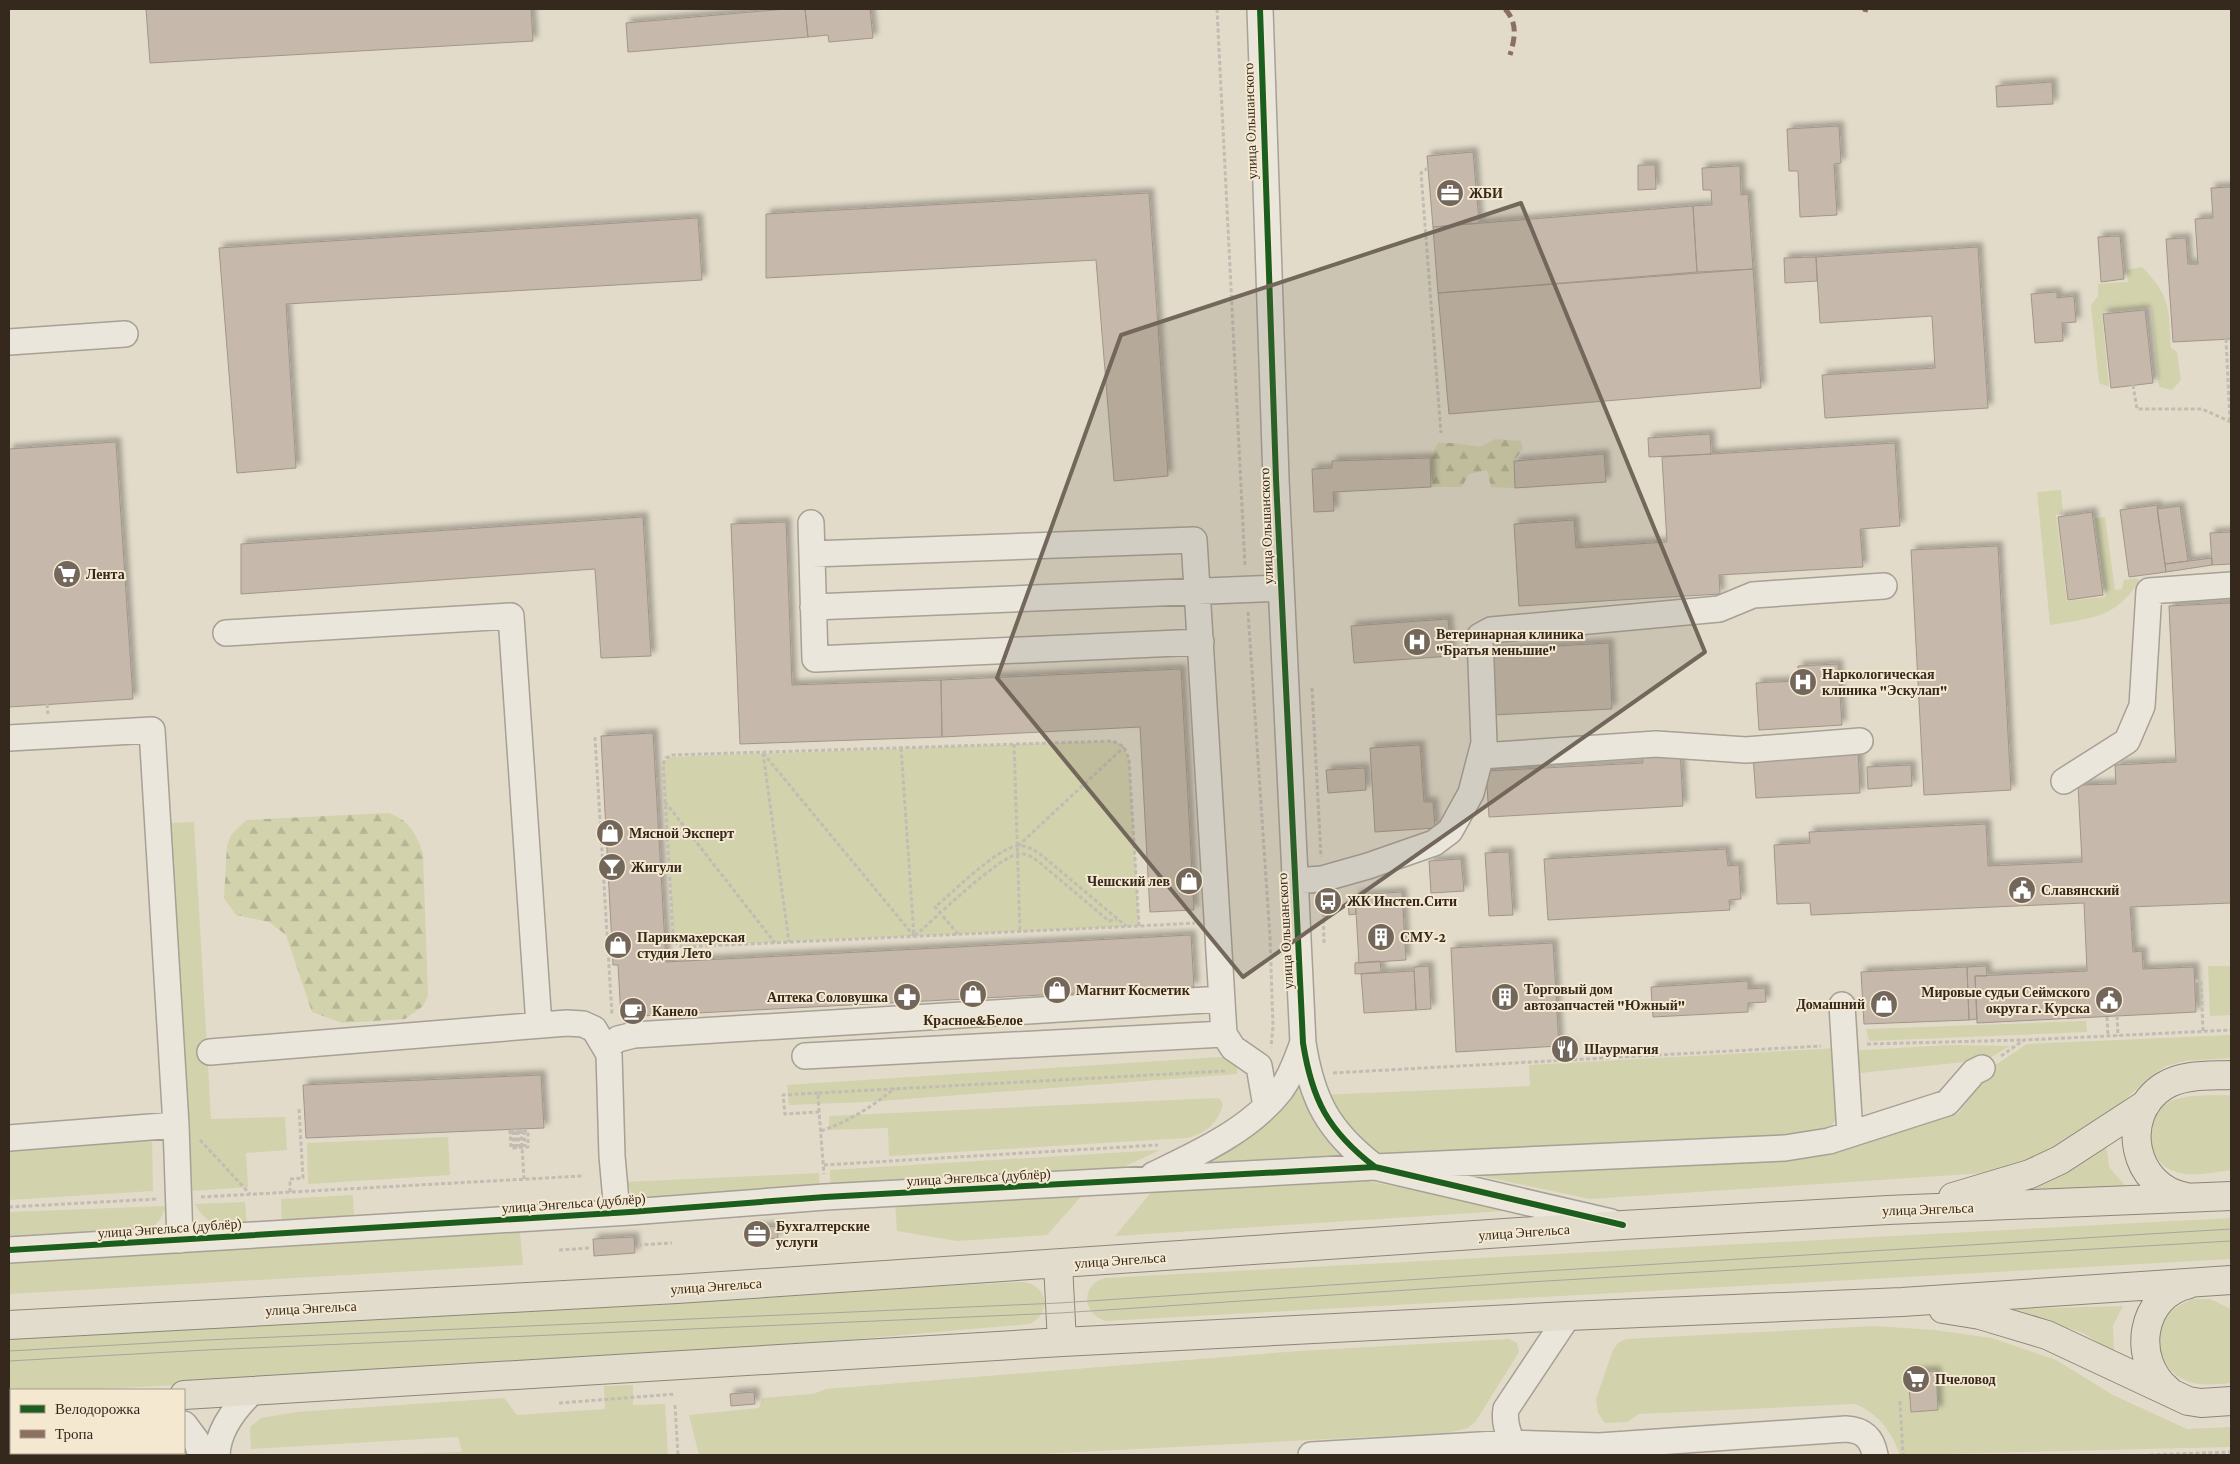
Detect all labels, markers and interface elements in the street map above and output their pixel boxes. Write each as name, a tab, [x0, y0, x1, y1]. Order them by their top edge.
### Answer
street label: улица Ольшанского	[1240, 62, 1260, 180]
office icon: ЖБИ	[1435, 178, 1465, 208]
place label: ЖБИ	[1469, 185, 1503, 201]
street label: улица Ольшанского	[1256, 467, 1276, 585]
supermarket icon: Лента	[52, 559, 82, 589]
place label: Лента	[86, 566, 125, 582]
place label: Ветеринарная клиника "Братья меньшие"	[1436, 626, 1584, 658]
hospital icon: Ветеринарная клиника "Братья меньшие"	[1402, 627, 1432, 657]
place label: Наркологическая клиника "Эскулап"	[1822, 666, 1947, 698]
hospital icon: Наркологическая клиника "Эскулап"	[1788, 667, 1818, 697]
shop icon: Мясной Эксперт	[595, 818, 625, 848]
place label: Мясной Эксперт	[629, 825, 734, 841]
bar icon: Жигули	[597, 852, 627, 882]
place label: Жигули	[631, 859, 682, 875]
shop icon: Чешский лев	[1174, 866, 1204, 896]
street label: улица Ольшанского	[1274, 872, 1296, 990]
place label: Чешский лев	[1087, 873, 1170, 889]
public building icon: Славянский	[2007, 875, 2037, 905]
place label: Славянский	[2041, 882, 2119, 898]
bus stop icon: ЖК Инстеп.Сити	[1313, 886, 1343, 916]
place label: ЖК Инстеп.Сити	[1347, 893, 1457, 909]
building icon: СМУ-2	[1366, 922, 1396, 952]
place label: Парикмаxерская студия Лето	[637, 929, 745, 961]
place label: СМУ-2	[1400, 929, 1446, 945]
shop icon: Парикмаxерская студия Лето	[603, 930, 633, 960]
shop icon: Магнит Косметик	[1042, 975, 1072, 1005]
shop icon: Красное&Белое	[958, 979, 988, 1009]
place label: Торговый дом автозапчастей "Южный"	[1524, 981, 1685, 1013]
pharmacy icon: Аптека Соловушка	[892, 982, 922, 1012]
place label: Магнит Косметик	[1076, 982, 1191, 998]
building icon: Торговый дом автозапчастей "Южный"	[1490, 982, 1520, 1012]
place label: Мировые судьи Сеймского округа г. Курска	[1921, 984, 2090, 1016]
public building icon: Мировые судьи Сеймского округа г. Курска	[2094, 985, 2124, 1015]
place label: Аптека Соловушка	[767, 989, 888, 1005]
shop icon: Домашний	[1869, 989, 1899, 1019]
cafe icon: Канело	[618, 996, 648, 1026]
place label: Домашний	[1796, 996, 1865, 1012]
place label: Канело	[652, 1003, 698, 1019]
place label: Красное&Белое	[923, 1012, 1023, 1028]
restaurant icon: Шаурмагия	[1550, 1034, 1580, 1064]
place label: Шаурмагия	[1584, 1041, 1659, 1057]
street label: улица Энгельса (дублёр)	[906, 1165, 1052, 1190]
street label: улица Энгельса (дублёр)	[501, 1190, 647, 1217]
street label: улица Энгельса	[1882, 1199, 1975, 1219]
street label: улица Энгельса (дублёр)	[97, 1215, 243, 1242]
place label: Бухгалтерские услуги	[776, 1218, 870, 1250]
office icon: Бухгалтерские услуги	[742, 1219, 772, 1249]
street label: улица Энгельса	[1478, 1221, 1571, 1243]
street label: улица Энгельса	[1074, 1249, 1167, 1271]
street label: улица Энгельса	[670, 1275, 763, 1297]
street label: улица Энгельса	[265, 1298, 358, 1318]
supermarket icon: Пчеловод	[1901, 1364, 1931, 1394]
place label: Пчеловод	[1935, 1371, 1996, 1387]
legend	[10, 1389, 185, 1454]
text: Велодорожка	[55, 1401, 140, 1417]
text: Тропа	[55, 1426, 94, 1442]

